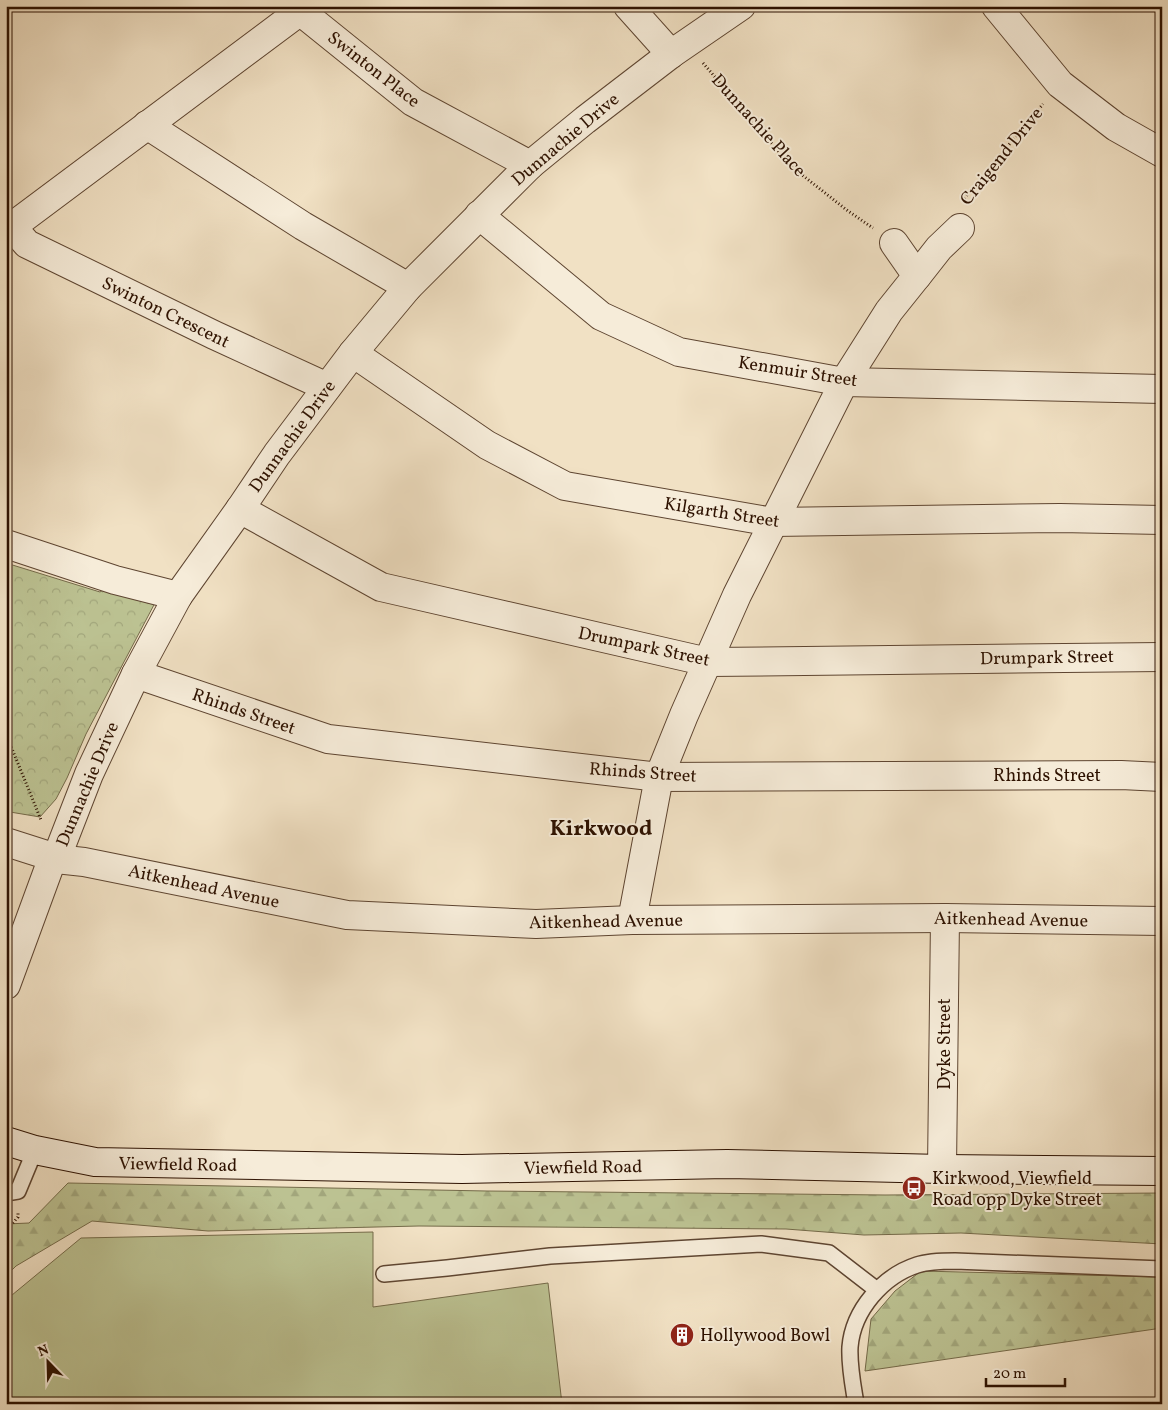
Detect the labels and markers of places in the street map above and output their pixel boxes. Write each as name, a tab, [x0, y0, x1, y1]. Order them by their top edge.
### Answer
place label: Kirkwood, Viewfield Road opp Dyke Street	[932, 1167, 1102, 1213]
bus stop icon: Kirkwood, Viewfield Road opp Dyke Street	[901, 1175, 927, 1201]
building icon: Hollywood Bowl	[669, 1322, 695, 1348]
place label: Hollywood Bowl	[700, 1324, 830, 1349]

